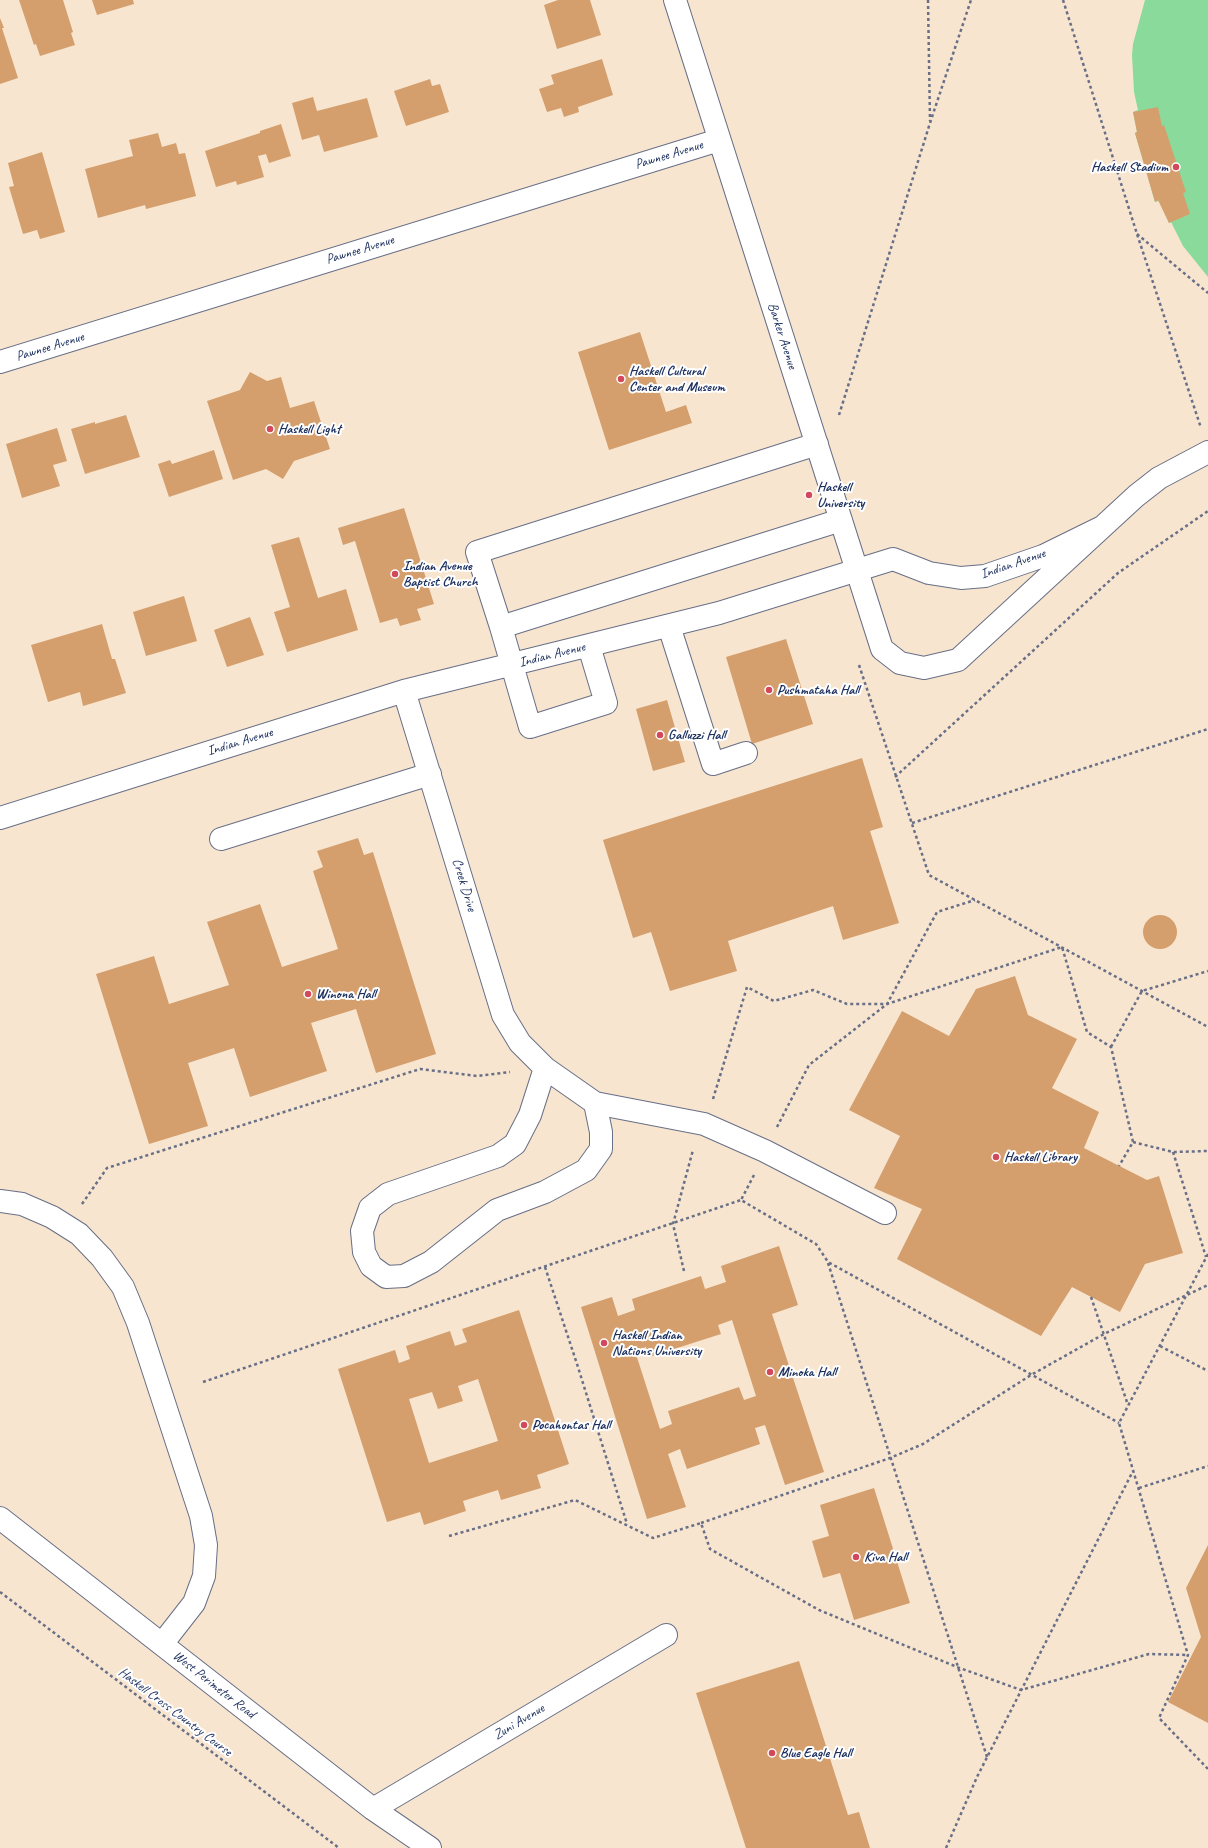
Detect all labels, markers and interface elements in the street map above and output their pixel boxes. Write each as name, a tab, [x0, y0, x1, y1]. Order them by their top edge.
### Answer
street label: Pawnee Avenue	[633, 137, 705, 173]
place label: Haskell Stadium	[1091, 159, 1168, 175]
marker: Haskell Stadium	[1171, 162, 1181, 172]
street label: Pawnee Avenue	[324, 232, 396, 268]
street label: Barker Avenue	[763, 301, 801, 371]
street label: Pawnee Avenue	[14, 329, 86, 365]
place label: Haskell Cultural Center and Museum	[629, 363, 725, 396]
marker: Haskell Cultural Center and Museum	[616, 374, 626, 384]
place label: Haskell Light	[278, 421, 341, 437]
marker: Haskell Light	[265, 424, 275, 434]
place label: Haskell University	[817, 479, 864, 512]
marker: Haskell University	[804, 490, 814, 500]
street label: Indian Avenue	[978, 545, 1048, 583]
place label: Indian Avenue Baptist Church	[403, 558, 478, 590]
marker: Indian Avenue Baptist Church	[390, 569, 400, 579]
street label: Indian Avenue	[517, 639, 587, 671]
place label: Pushmataha Hall	[777, 682, 859, 698]
marker: Pushmataha Hall	[764, 685, 774, 695]
street label: Indian Avenue	[205, 724, 275, 760]
place label: Galluzzi Hall	[668, 727, 726, 743]
marker: Galluzzi Hall	[655, 730, 665, 740]
street label: Creek Drive	[448, 857, 480, 913]
place label: Winona Hall	[316, 986, 376, 1002]
marker: Winona Hall	[303, 989, 313, 999]
place label: Haskell Library	[1004, 1149, 1077, 1165]
marker: Haskell Library	[991, 1152, 1001, 1162]
place label: Haskell Indian Nations University	[612, 1327, 701, 1360]
marker: Haskell Indian Nations University	[599, 1338, 609, 1348]
place label: Minoka Hall	[778, 1364, 836, 1380]
marker: Minoka Hall	[765, 1367, 775, 1377]
place label: Pocahontas Hall	[532, 1417, 610, 1433]
marker: Pocahontas Hall	[519, 1420, 529, 1430]
place label: Kiva Hall	[864, 1549, 907, 1565]
marker: Kiva Hall	[851, 1552, 861, 1562]
street label: West Perimeter Road	[169, 1648, 259, 1722]
street label: Haskell Cross Country Course	[115, 1664, 235, 1760]
street label: Zuni Avenue	[490, 1700, 548, 1744]
place label: Blue Eagle Hall	[780, 1745, 852, 1761]
marker: Blue Eagle Hall	[767, 1748, 777, 1758]

